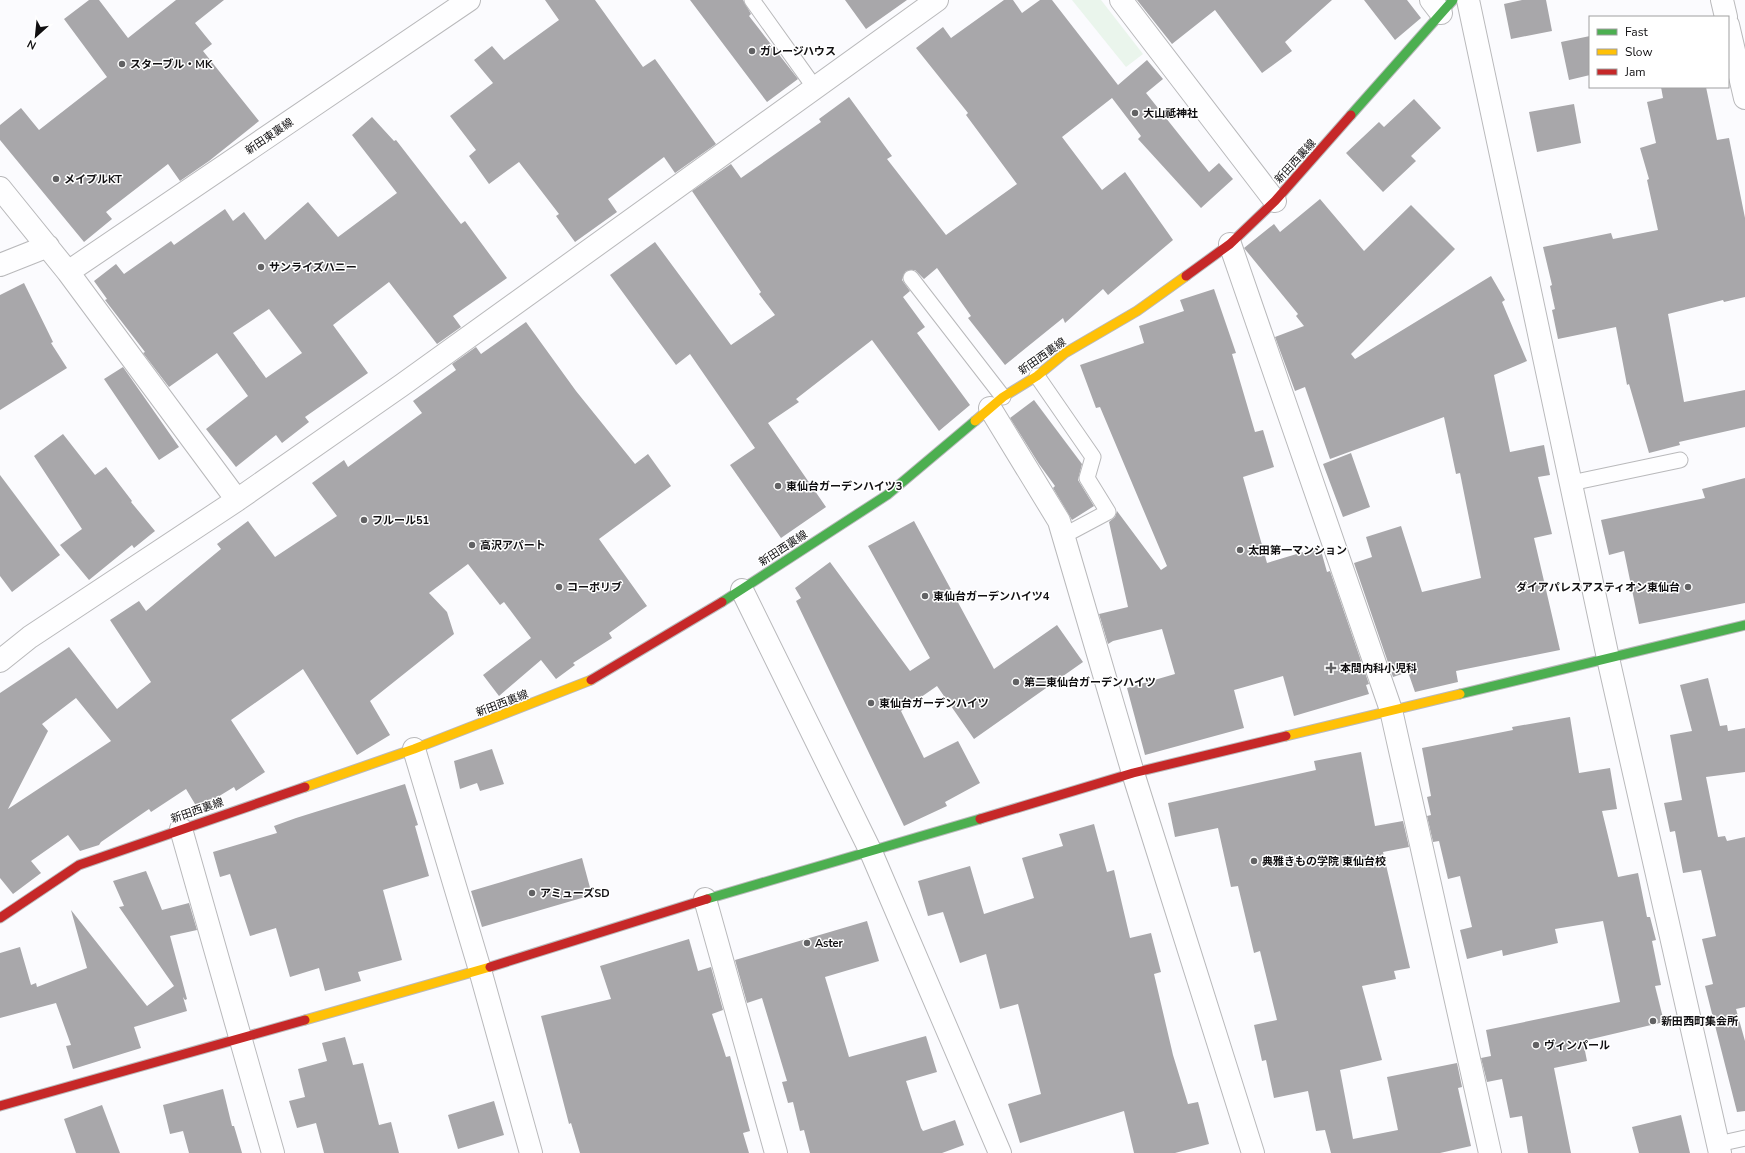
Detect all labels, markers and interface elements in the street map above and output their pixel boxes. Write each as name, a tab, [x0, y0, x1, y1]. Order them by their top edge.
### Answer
north arrow	[16, 16, 56, 56]
legend	[1589, 16, 1729, 88]
text: Fast	[1625, 24, 1648, 40]
text: N	[25, 36, 39, 53]
place label: ガレージハウス	[760, 44, 836, 59]
text: Slow	[1625, 44, 1653, 60]
marker: ガレージハウス	[747, 46, 757, 56]
place label: スターブル・MK	[130, 57, 213, 72]
marker: スターブル・MK	[117, 59, 127, 69]
text: Jam	[1624, 64, 1646, 80]
place label: 大山祗神社	[1143, 106, 1198, 121]
marker: 大山祗神社	[1130, 108, 1140, 118]
street label: 新田東裏線	[242, 115, 296, 158]
street label: 新田西裏線	[1271, 136, 1319, 187]
place label: メイプルKT	[64, 172, 122, 187]
marker: メイプルKT	[51, 174, 61, 184]
place label: サンライズハニー	[269, 260, 357, 275]
marker: サンライズハニー	[256, 262, 266, 272]
street label: 新田西裏線	[1015, 334, 1069, 378]
place label: 東仙台ガーデンハイツ3	[786, 479, 902, 494]
marker: 東仙台ガーデンハイツ3	[773, 481, 783, 491]
place label: フルール51	[372, 513, 429, 528]
marker: フルール51	[359, 515, 369, 525]
street label: 新田西裏線	[756, 527, 810, 570]
place label: 高沢アパート	[480, 538, 546, 553]
marker: 高沢アパート	[467, 540, 477, 550]
place label: 太田第一マンション	[1248, 543, 1347, 558]
marker: 太田第一マンション	[1235, 545, 1245, 555]
place label: コーポリブ	[567, 580, 622, 595]
place label: ダイアパレスアスティオン東仙台	[1516, 580, 1680, 595]
marker: コーポリブ	[554, 582, 564, 592]
marker: ダイアパレスアスティオン東仙台	[1683, 582, 1693, 592]
place label: 東仙台ガーデンハイツ4	[933, 589, 1050, 604]
marker: 東仙台ガーデンハイツ4	[920, 591, 930, 601]
place label: 本間内科小児科	[1340, 661, 1417, 676]
marker: 本間内科小児科	[1325, 662, 1337, 674]
place label: 第二東仙台ガーデンハイツ	[1024, 675, 1156, 690]
marker: 第二東仙台ガーデンハイツ	[1011, 677, 1021, 687]
street label: 新田西裏線	[474, 687, 531, 720]
place label: 東仙台ガーデンハイツ	[879, 696, 989, 711]
marker: 東仙台ガーデンハイツ	[866, 698, 876, 708]
street label: 新田西裏線	[169, 794, 226, 827]
place label: 典雅きもの学院 東仙台校	[1262, 854, 1386, 869]
marker: 典雅きもの学院 東仙台校	[1249, 856, 1259, 866]
place label: アミューズSD	[540, 886, 610, 901]
marker: アミューズSD	[527, 888, 537, 898]
place label: Aster	[815, 936, 844, 951]
marker: Aster	[802, 938, 812, 948]
place label: 新田西町集会所	[1661, 1014, 1738, 1029]
marker: 新田西町集会所	[1648, 1016, 1658, 1026]
place label: ヴィンパール	[1544, 1038, 1610, 1053]
marker: ヴィンパール	[1531, 1040, 1541, 1050]

